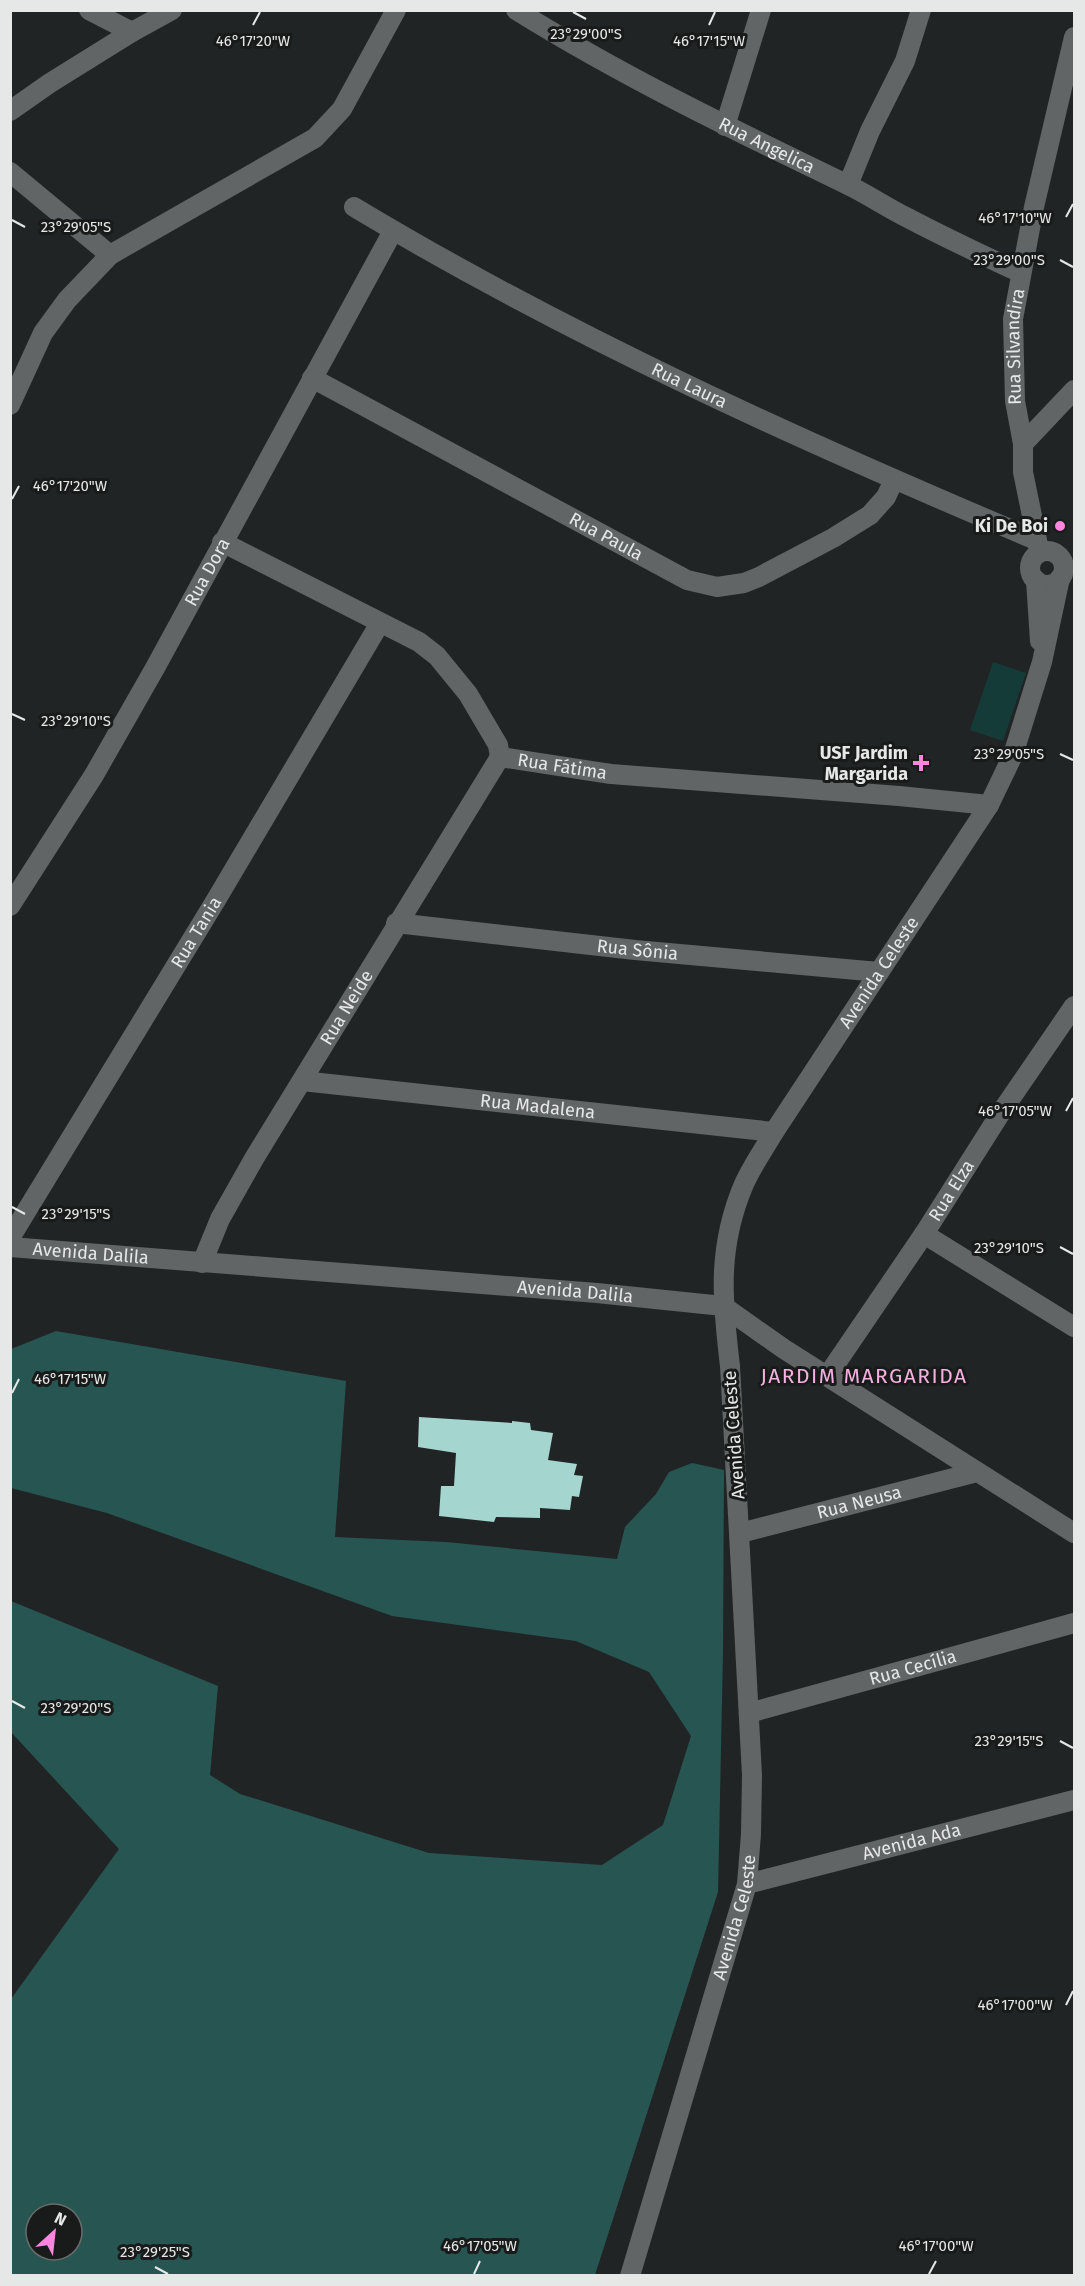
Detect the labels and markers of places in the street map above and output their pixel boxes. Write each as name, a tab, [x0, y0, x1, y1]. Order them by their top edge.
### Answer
place label: Ki De Boi	[975, 515, 1048, 537]
marker: Ki De Boi	[1053, 519, 1067, 533]
place label: USF Jardim Margarida	[820, 742, 908, 785]
marker: USF Jardim Margarida	[912, 754, 930, 772]

